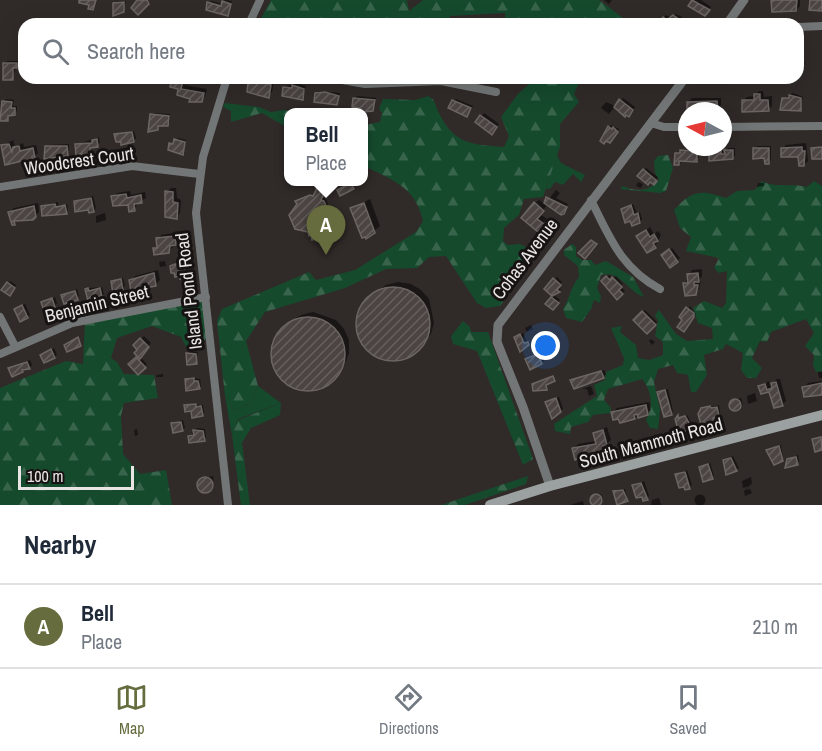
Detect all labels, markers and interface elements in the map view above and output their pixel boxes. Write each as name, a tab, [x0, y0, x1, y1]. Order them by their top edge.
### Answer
search box	[18, 18, 804, 84]
icon: search	[39, 35, 72, 68]
text: Search here	[87, 36, 185, 66]
north arrow	[678, 102, 732, 156]
popup	[284, 108, 368, 186]
text: Bell	[305, 119, 339, 149]
street label: Woodcrest Court	[22, 140, 135, 181]
text: Place	[305, 149, 347, 176]
pin: A	[306, 206, 346, 255]
street label: Cohas Avenue	[486, 213, 563, 304]
street label: Island Pond Road	[169, 231, 208, 351]
street label: Benjamin Street	[43, 279, 151, 328]
your location	[531, 331, 560, 360]
street label: South Mammoth Road	[576, 411, 725, 474]
scale bar	[18, 463, 134, 490]
text: 100 m	[27, 465, 63, 487]
text: Nearby	[24, 527, 96, 562]
text: Bell	[81, 598, 114, 628]
text: A	[38, 613, 49, 640]
text: 210 m	[752, 613, 798, 640]
text: Place	[81, 628, 122, 655]
tab: Map	[115, 681, 148, 739]
tab: Directions	[379, 681, 439, 739]
tab: Saved	[669, 681, 707, 739]

